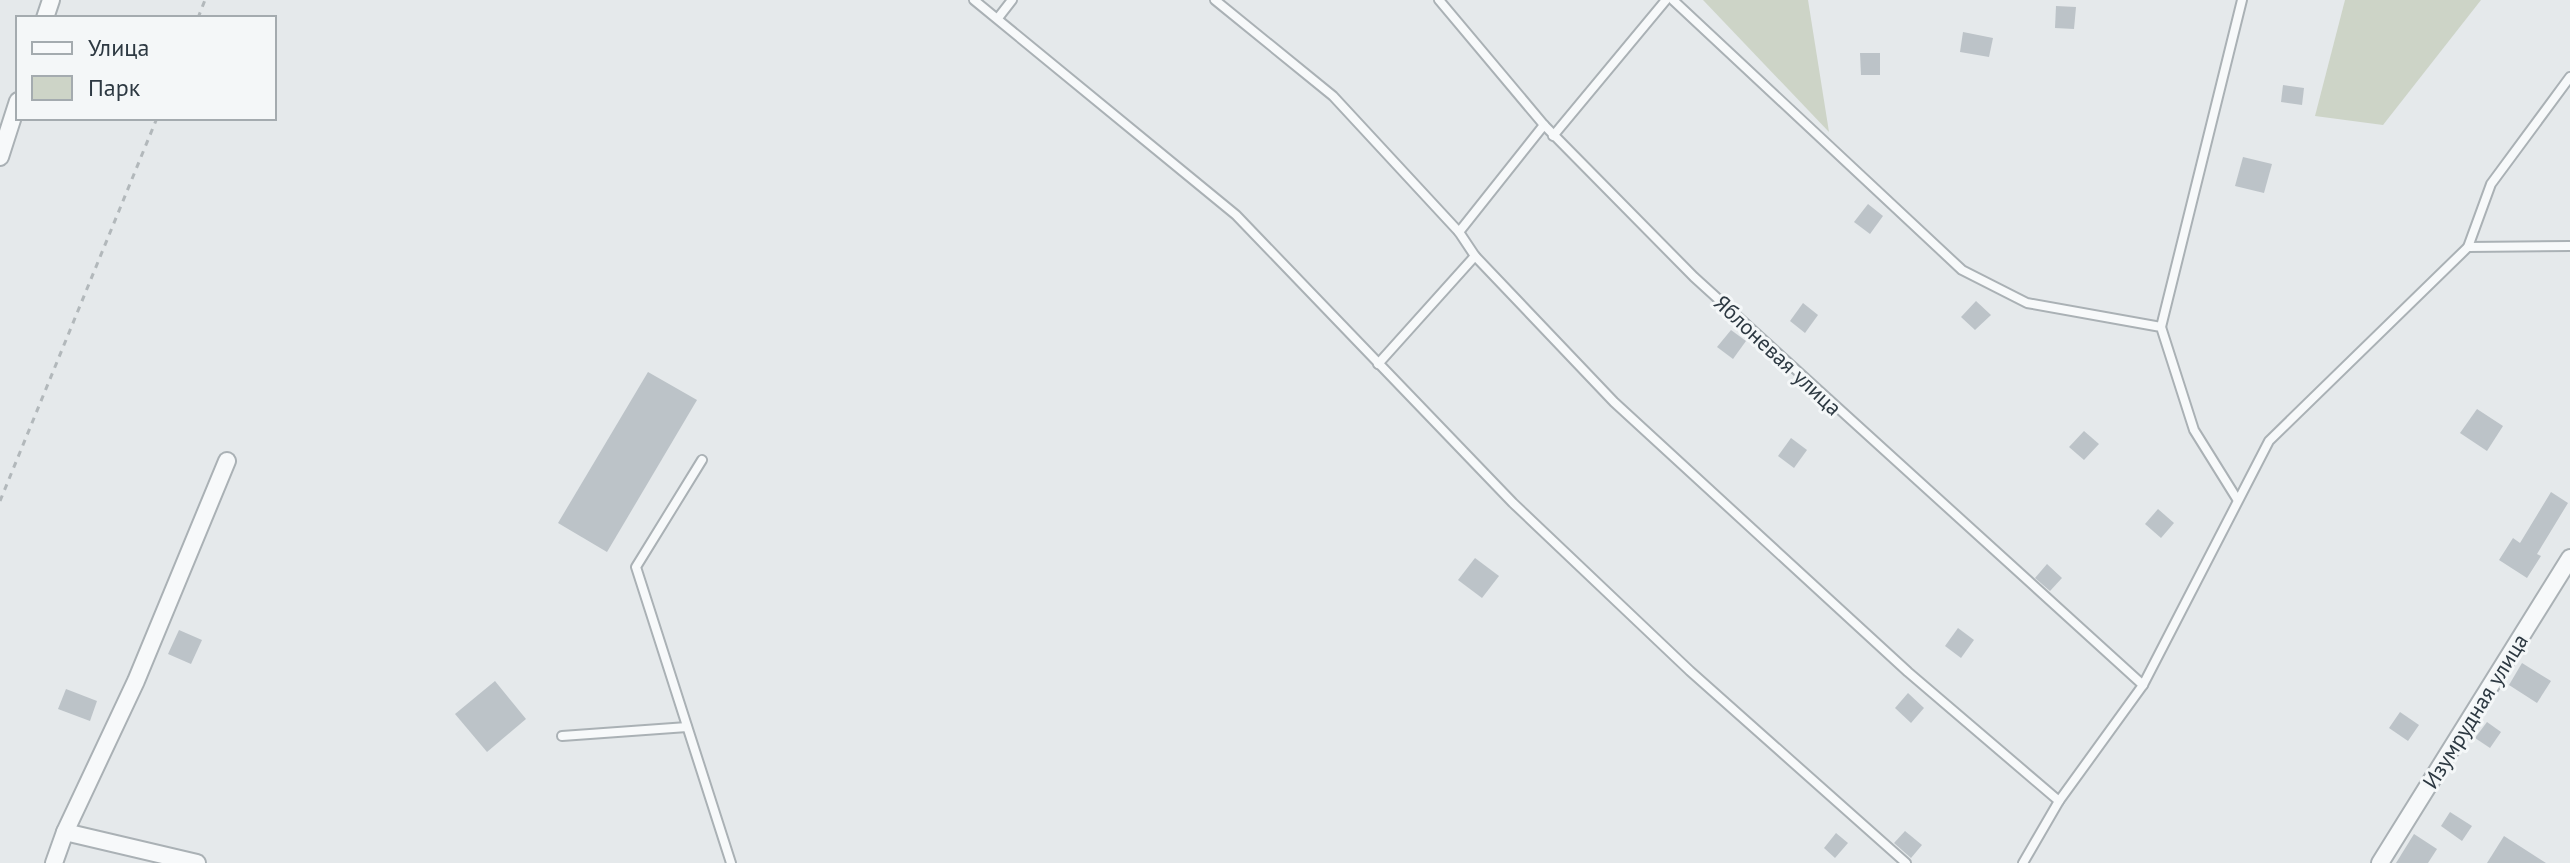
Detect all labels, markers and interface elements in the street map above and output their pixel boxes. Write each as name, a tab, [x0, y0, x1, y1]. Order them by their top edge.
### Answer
legend	[16, 16, 276, 120]
text: Улица	[88, 32, 149, 63]
text: Парк	[88, 72, 141, 103]
street label: Яблоневая улица	[1708, 289, 1848, 421]
street label: Изумрудная улица	[2416, 628, 2534, 794]

